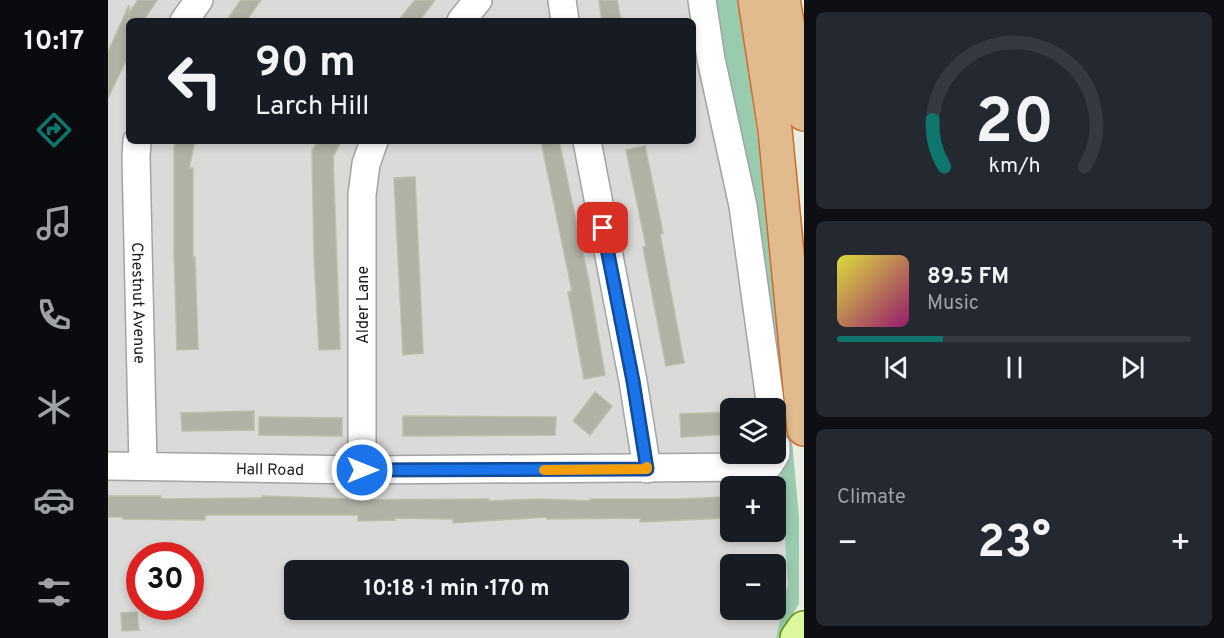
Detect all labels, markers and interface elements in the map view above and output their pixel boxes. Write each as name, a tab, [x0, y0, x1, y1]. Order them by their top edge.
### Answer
text: 10:17	[24, 25, 84, 59]
text: 90 m	[255, 38, 356, 91]
icon: left	[156, 42, 234, 120]
text: 20	[974, 87, 1054, 166]
text: Larch Hill	[255, 90, 369, 124]
icon: directions	[33, 109, 75, 151]
text: km/h	[988, 154, 1040, 181]
icon: music	[33, 202, 75, 244]
pin	[577, 202, 628, 253]
icon: arrive	[586, 211, 619, 244]
street label: Chestnut Avenue	[126, 242, 149, 364]
text: 89.5 FM	[927, 264, 1009, 291]
street label: Alder Lane	[354, 266, 374, 344]
text: Music	[927, 291, 979, 317]
icon: phone	[33, 294, 75, 336]
icon: previous	[880, 351, 913, 384]
icon: pause	[998, 351, 1031, 384]
icon: next	[1116, 351, 1149, 384]
icon: climate	[33, 386, 75, 428]
map controls	[720, 398, 786, 620]
button: layers	[720, 398, 786, 464]
position arrow	[330, 438, 394, 502]
street label: Hall Road	[236, 460, 304, 481]
button: +	[720, 476, 786, 542]
icon: car	[33, 479, 75, 521]
text: Climate	[837, 485, 906, 511]
text: 23°	[977, 516, 1051, 573]
text: −	[837, 524, 858, 566]
text: +	[1170, 524, 1191, 566]
speed limit sign: 30	[126, 542, 204, 620]
button: −	[720, 554, 786, 620]
icon: filters	[33, 571, 75, 613]
text: 10:18 · 1 min · 170 m	[364, 576, 549, 603]

